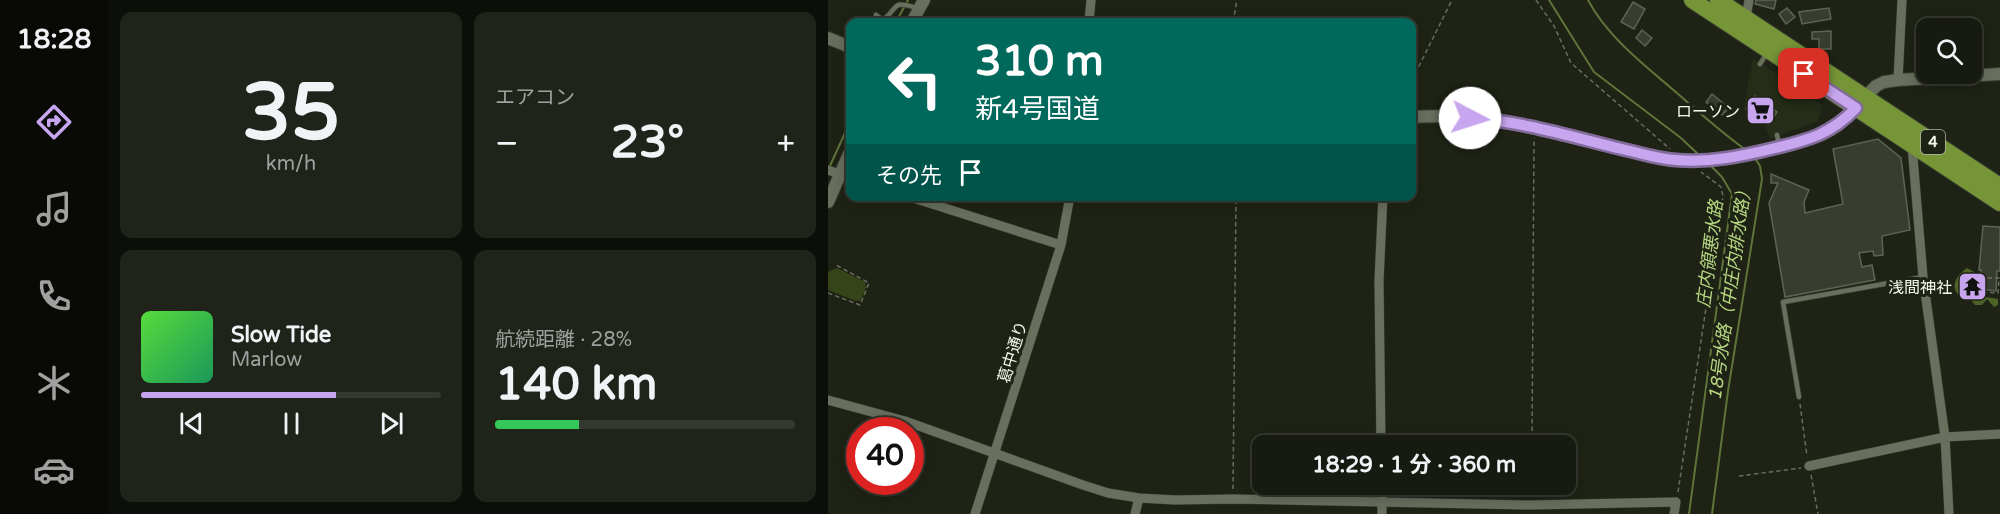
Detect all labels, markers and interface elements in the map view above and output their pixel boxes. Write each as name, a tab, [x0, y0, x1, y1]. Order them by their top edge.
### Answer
map controls	[1916, 18, 1982, 84]
button: search	[1916, 18, 1982, 84]
text: 18:28	[17, 23, 91, 56]
text: 310 m	[975, 36, 1104, 87]
icon: left	[876, 42, 954, 120]
pin	[1778, 48, 1829, 99]
icon: arrive	[1787, 57, 1820, 90]
text: 35	[242, 66, 340, 160]
text: エアコン	[495, 86, 575, 110]
position arrow	[1438, 86, 1502, 150]
text: 新4号国道	[975, 93, 1100, 126]
supermarket icon: ローソン	[1745, 95, 1777, 127]
icon: directions	[33, 101, 75, 143]
place label: ローソン	[1676, 102, 1740, 122]
text: 23°	[611, 116, 684, 170]
text: −	[495, 124, 519, 163]
text: +	[776, 124, 795, 163]
road number: 4	[1921, 130, 1945, 154]
text: km/h	[266, 152, 316, 176]
icon: arrive	[954, 156, 987, 189]
text: その先	[876, 163, 942, 189]
water label: 18号水路（中庄内排水路）	[1704, 180, 1756, 402]
icon: music	[33, 188, 75, 230]
water label: 庄内領悪水路	[1693, 197, 1728, 309]
temple icon: 浅間神社	[1957, 271, 1989, 303]
icon: phone	[33, 275, 75, 317]
place label: 浅間神社	[1888, 278, 1952, 298]
street label: 葛中通り	[994, 319, 1032, 386]
text: Slow Tide	[231, 322, 331, 348]
text: 航続距離 · 28%	[495, 328, 632, 352]
text: Marlow	[231, 348, 302, 372]
text: 140 km	[495, 358, 657, 412]
icon: climate	[33, 362, 75, 404]
icon: previous	[175, 407, 208, 440]
icon: pause	[275, 407, 308, 440]
icon: next	[375, 407, 408, 440]
speed limit sign: 40	[846, 417, 924, 495]
icon: car	[33, 449, 75, 491]
text: 18:29 · 1 分 · 360 m	[1312, 452, 1516, 478]

